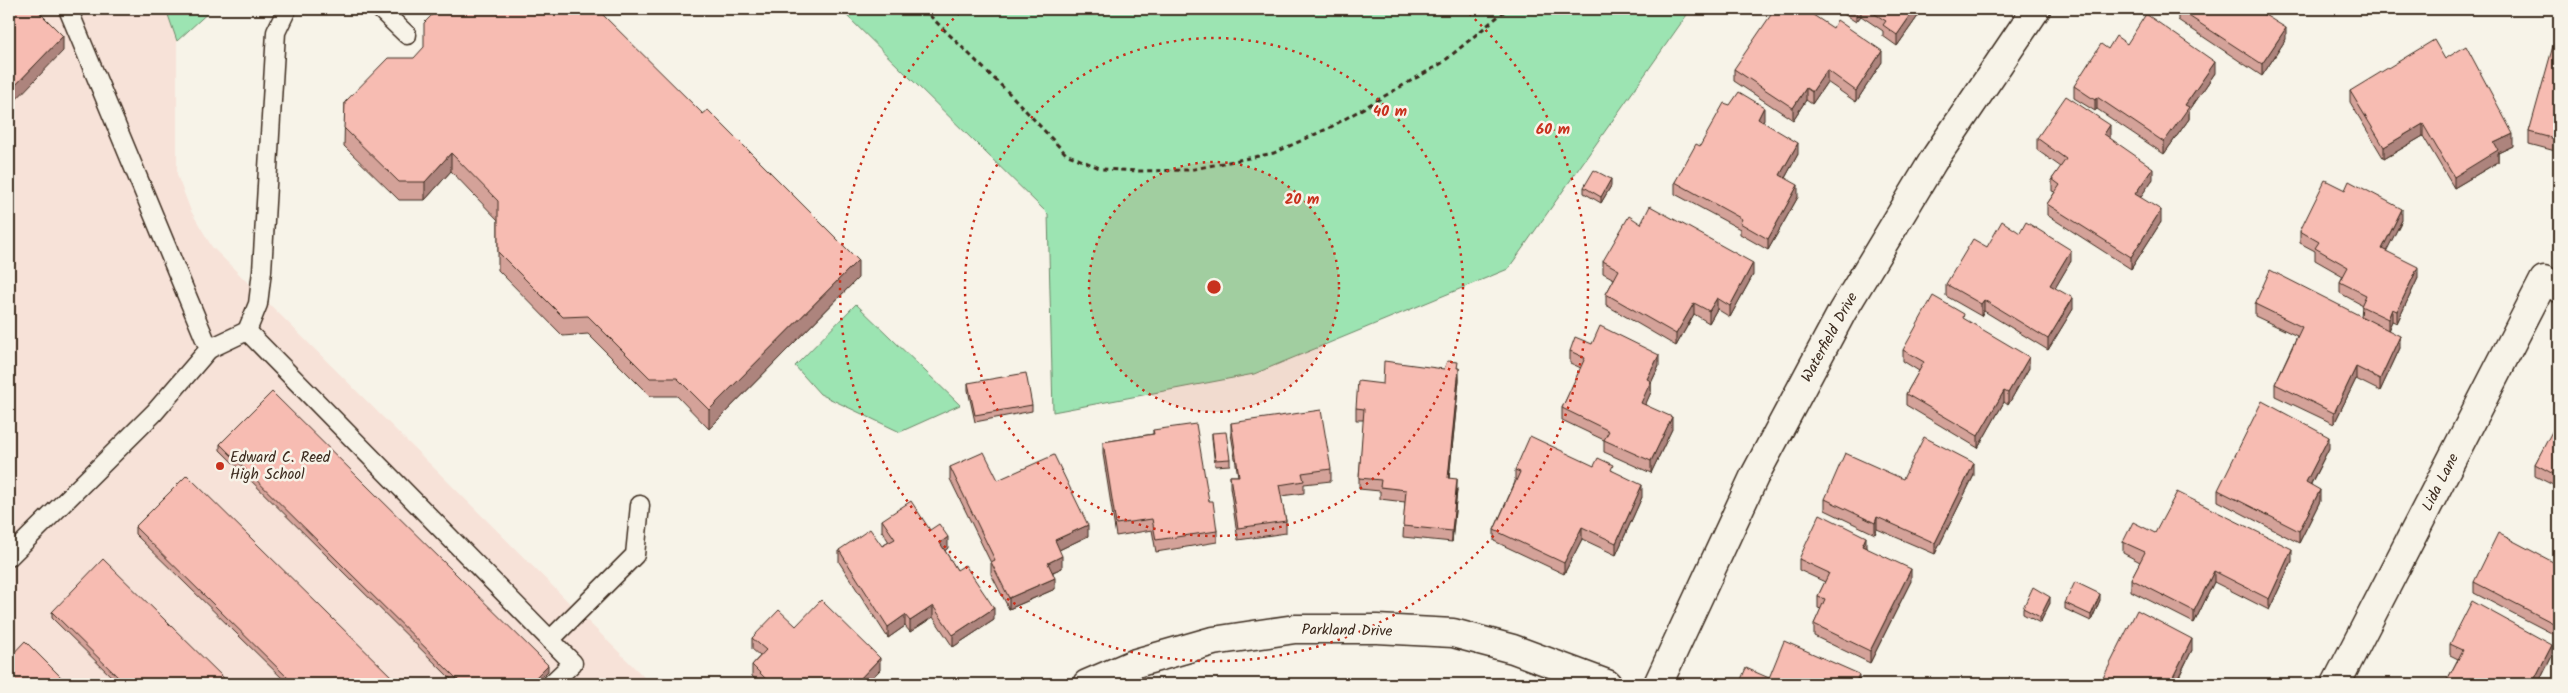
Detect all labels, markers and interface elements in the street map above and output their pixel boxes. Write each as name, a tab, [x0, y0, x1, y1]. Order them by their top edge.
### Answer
text: 40 m	[1373, 100, 1407, 124]
text: 60 m	[1536, 118, 1570, 142]
text: 20 m	[1285, 188, 1319, 212]
centre of rings	[1205, 278, 1223, 296]
street label: Waterfield Drive	[1795, 288, 1865, 387]
place label: Edward C. Reed High School	[230, 446, 331, 487]
street label: Lida Lane	[2416, 449, 2466, 516]
marker: Edward C. Reed High School	[214, 460, 226, 472]
street label: Parkland Drive	[1301, 618, 1393, 644]

